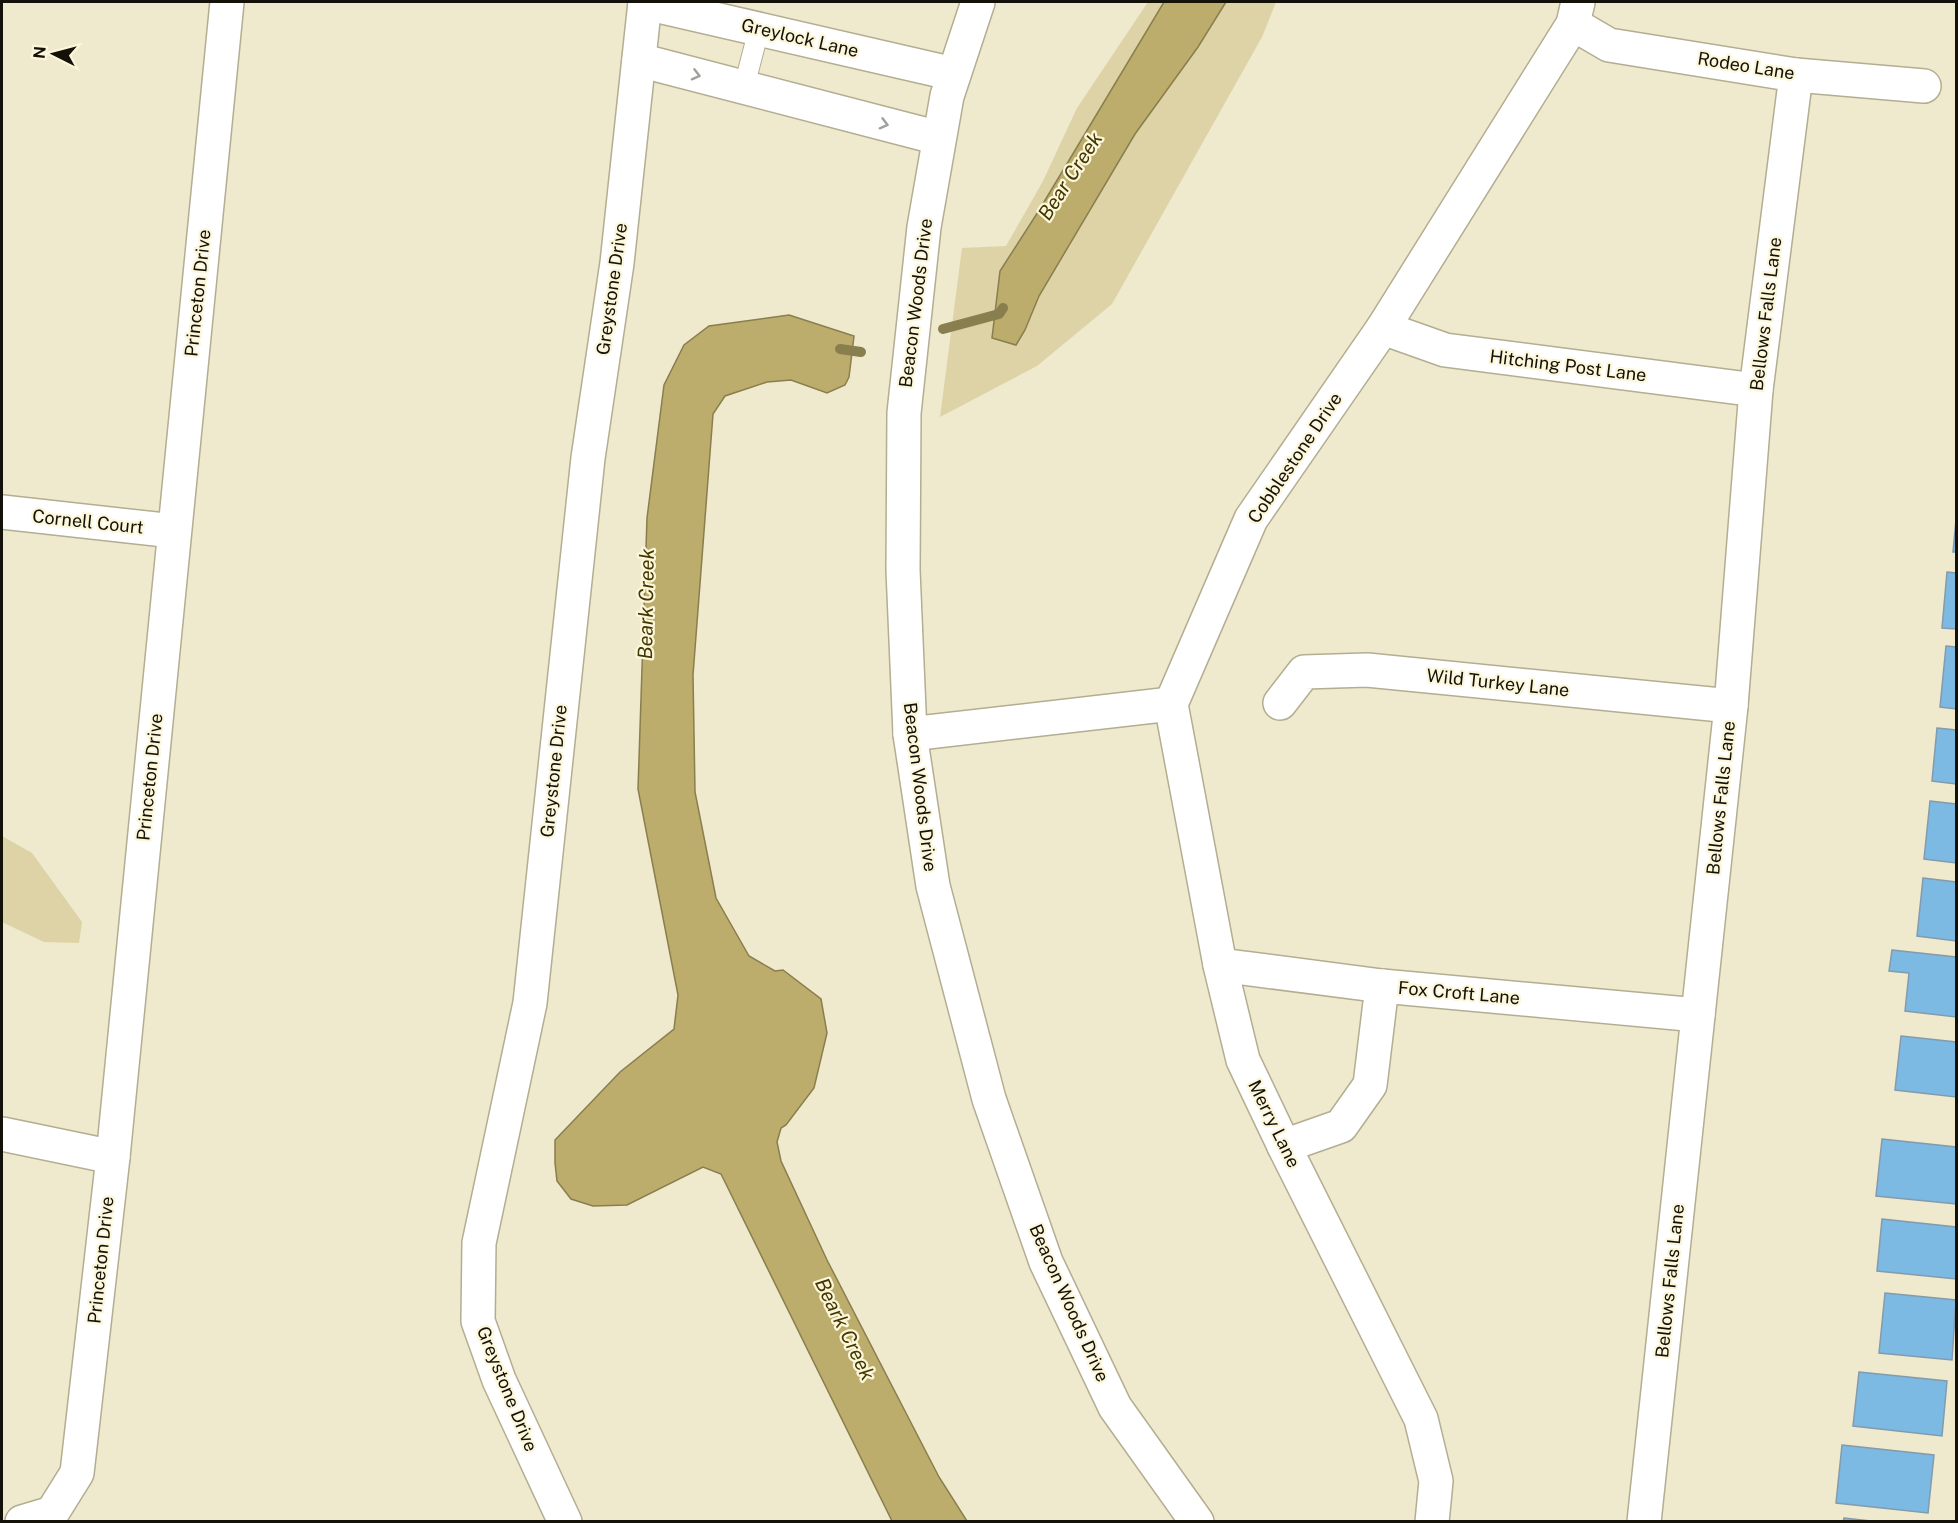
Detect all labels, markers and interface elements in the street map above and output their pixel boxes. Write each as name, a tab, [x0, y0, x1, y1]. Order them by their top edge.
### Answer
street label: Greylock Lane	[739, 14, 861, 61]
north arrow	[24, 24, 84, 84]
text: N	[29, 45, 50, 60]
street label: Rodeo Lane	[1696, 47, 1796, 84]
one-way arrow	[690, 68, 701, 80]
one-way arrow	[879, 116, 889, 129]
water label: Bear Creek	[1033, 127, 1107, 224]
street label: Beacon Woods Drive	[895, 217, 936, 389]
street label: Greystone Drive	[592, 221, 631, 356]
street label: Princeton Drive	[180, 228, 215, 358]
street label: Bellows Falls Lane	[1746, 236, 1785, 392]
street label: Hitching Post Lane	[1488, 345, 1648, 386]
street label: Cobblestone Drive	[1243, 388, 1346, 527]
street label: Cornell Court	[31, 505, 145, 538]
water label: Beark Creek	[633, 548, 659, 660]
street label: Wild Turkey Lane	[1426, 665, 1570, 700]
street label: Beacon Woods Drive	[900, 701, 941, 873]
street label: Greystone Drive	[536, 704, 571, 838]
street label: Princeton Drive	[132, 712, 167, 842]
street label: Bellows Falls Lane	[1702, 720, 1739, 876]
street label: Fox Croft Lane	[1397, 977, 1521, 1008]
street label: Merry Lane	[1244, 1077, 1305, 1171]
street label: Princeton Drive	[83, 1195, 118, 1325]
street label: Bellows Falls Lane	[1651, 1203, 1688, 1359]
street label: Beacon Woods Drive	[1025, 1221, 1114, 1385]
water label: Beark Creek	[810, 1274, 880, 1384]
street label: Greystone Drive	[473, 1323, 542, 1455]

